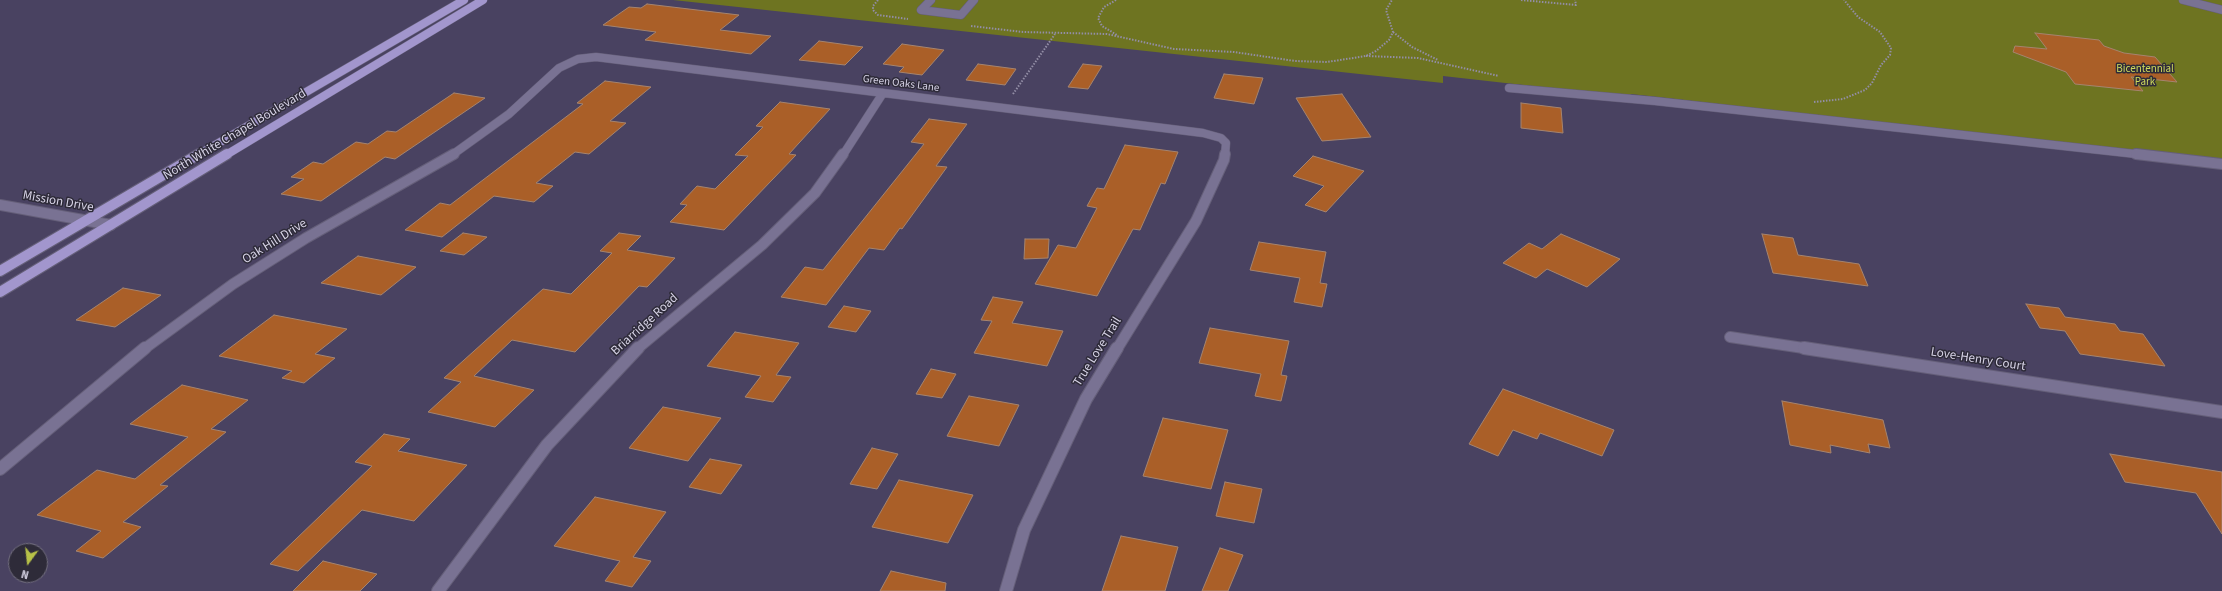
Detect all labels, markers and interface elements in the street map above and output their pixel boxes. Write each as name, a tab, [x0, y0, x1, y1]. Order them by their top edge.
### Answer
park label: Bicentennial Park	[2116, 63, 2174, 89]
street label: Green Oaks Lane	[862, 73, 940, 95]
street label: North White Chapel Boulevard	[161, 86, 309, 184]
street label: Mission Drive	[21, 188, 95, 216]
street label: Oak Hill Drive	[240, 216, 310, 268]
street label: Briarridge Road	[608, 291, 682, 359]
street label: True Love Trail	[1070, 314, 1126, 390]
street label: Love-Henry Court	[1929, 345, 2027, 375]
north arrow	[8, 543, 48, 583]
text: N	[20, 566, 31, 582]

